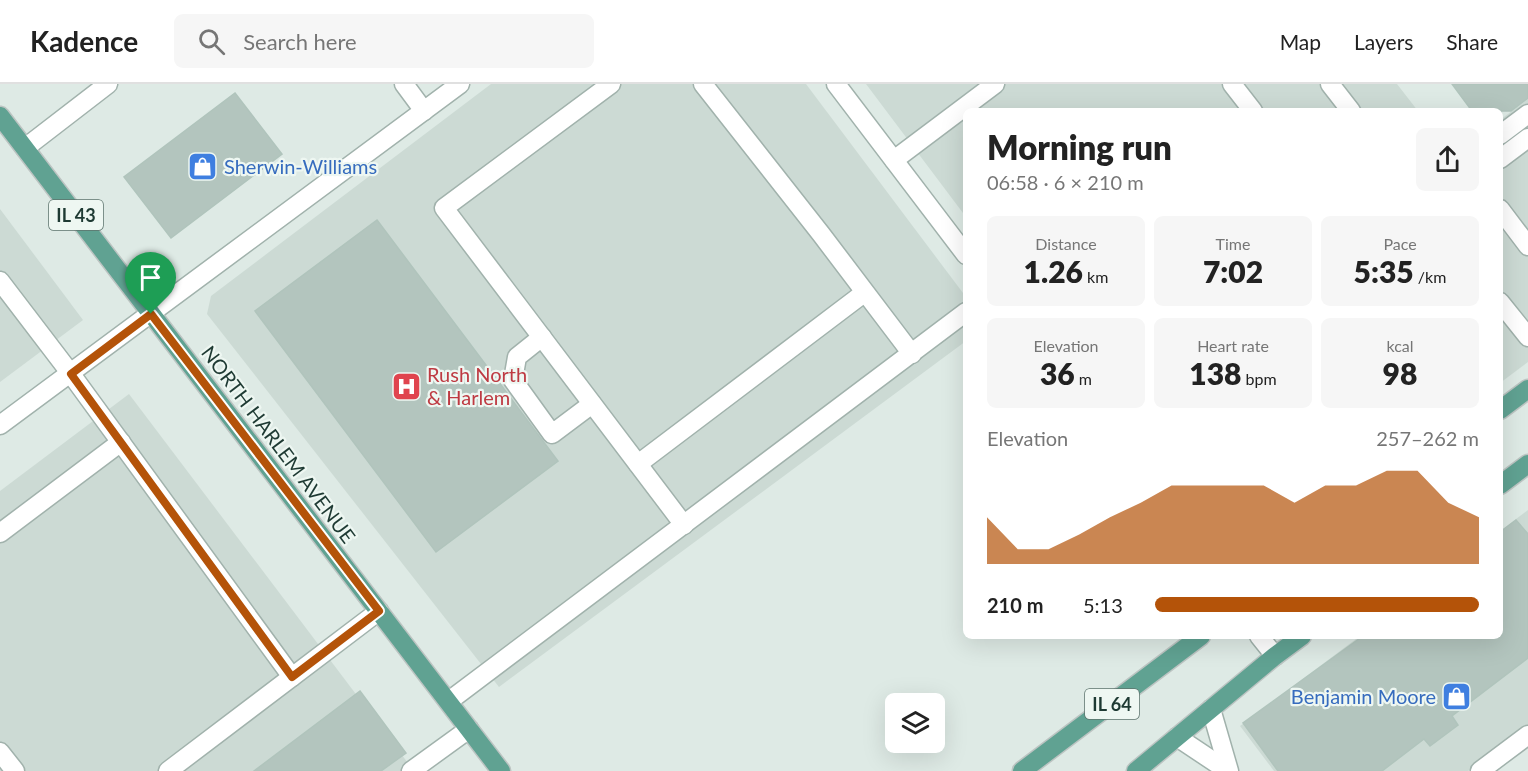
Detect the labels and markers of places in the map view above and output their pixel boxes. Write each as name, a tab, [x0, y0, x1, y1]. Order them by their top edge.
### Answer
shop icon: Sherwin-Williams	[187, 150, 219, 182]
place label: Sherwin-Williams	[224, 154, 377, 178]
pin	[125, 252, 176, 314]
place label: Rush North & Harlem	[427, 362, 527, 409]
hospital icon: Rush North & Harlem	[390, 370, 422, 402]
shop icon: Benjamin Moore	[1441, 680, 1473, 712]
place label: Benjamin Moore	[1291, 684, 1436, 708]

